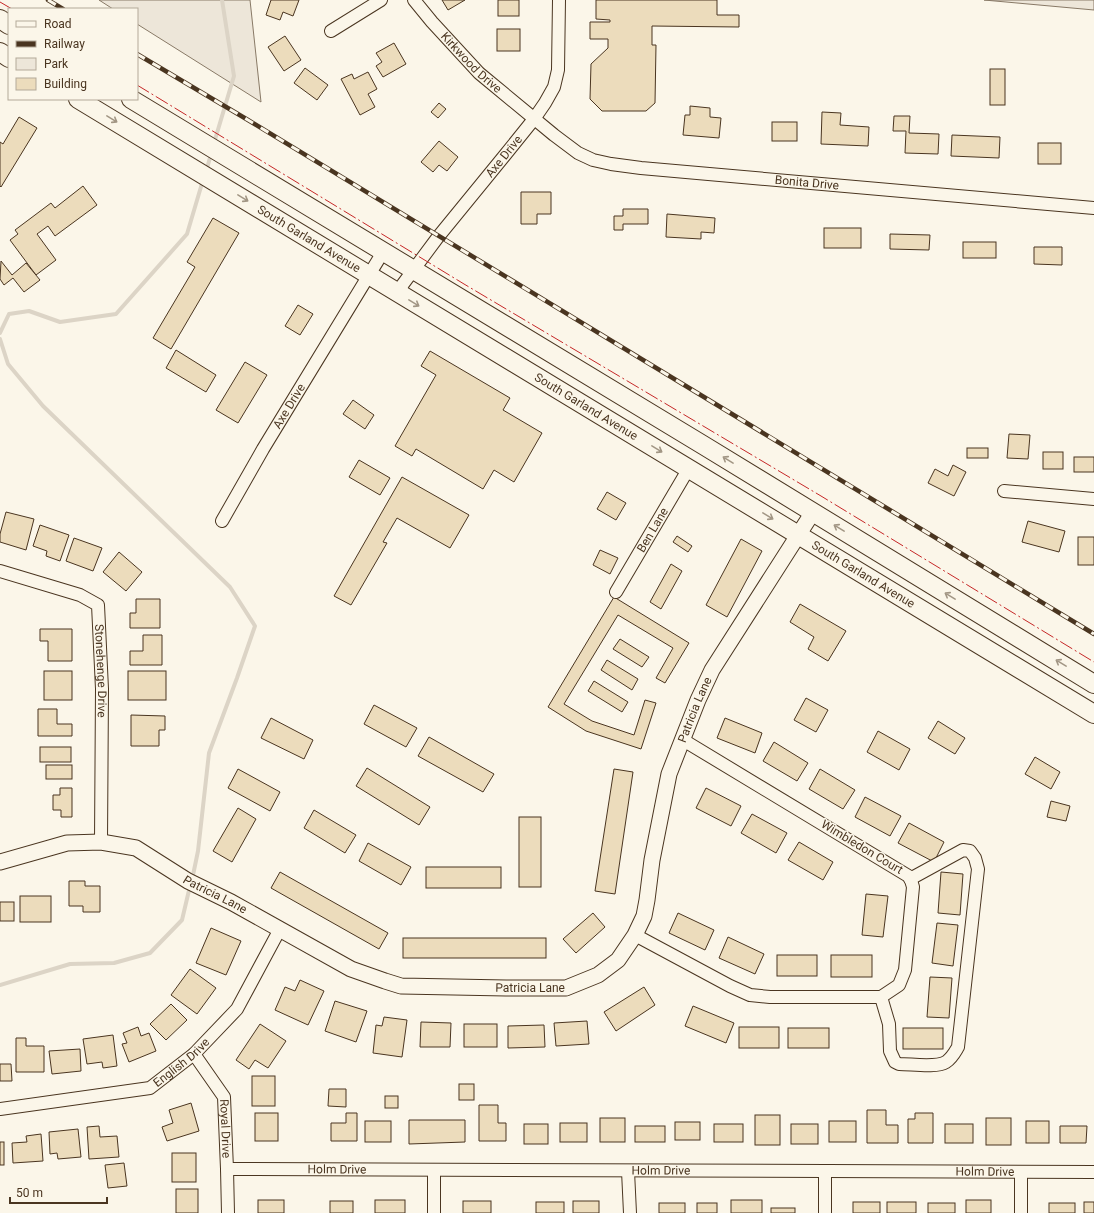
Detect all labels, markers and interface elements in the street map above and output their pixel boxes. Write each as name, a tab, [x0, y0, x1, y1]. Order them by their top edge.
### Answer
legend	[8, 8, 138, 100]
text: Road	[44, 17, 72, 31]
street label: Kirkwood Drive	[438, 29, 504, 96]
text: Railway	[44, 37, 85, 51]
text: Park	[44, 57, 69, 71]
text: Building	[44, 77, 87, 91]
one-way arrow	[106, 115, 117, 123]
street label: Axe Drive	[483, 133, 525, 180]
street label: Bonita Drive	[774, 173, 840, 192]
one-way arrow	[237, 195, 249, 203]
street label: South Garland Avenue	[255, 202, 363, 275]
one-way arrow	[408, 299, 420, 307]
street label: South Garland Avenue	[532, 370, 640, 443]
street label: Axe Drive	[270, 381, 308, 431]
one-way arrow	[651, 445, 662, 453]
one-way arrow	[722, 455, 734, 463]
street label: Ben Lane	[634, 505, 671, 555]
one-way arrow	[762, 513, 774, 521]
one-way arrow	[833, 523, 845, 531]
street label: South Garland Avenue	[809, 538, 917, 611]
one-way arrow	[944, 591, 956, 599]
street label: Stonehenge Drive	[92, 624, 109, 718]
one-way arrow	[1055, 659, 1067, 667]
street label: Patricia Lane	[675, 675, 715, 745]
street label: Wimbledon Court	[819, 817, 905, 877]
street label: Patricia Lane	[180, 873, 249, 917]
street label: Patricia Lane	[495, 981, 565, 995]
street label: English Drive	[151, 1035, 212, 1090]
street label: Royal Drive	[217, 1099, 234, 1158]
street label: Holm Drive	[308, 1162, 366, 1176]
street label: Holm Drive	[632, 1163, 690, 1178]
street label: Holm Drive	[956, 1165, 1014, 1179]
scale bar	[10, 1179, 107, 1205]
text: 50 m	[16, 1186, 43, 1200]

